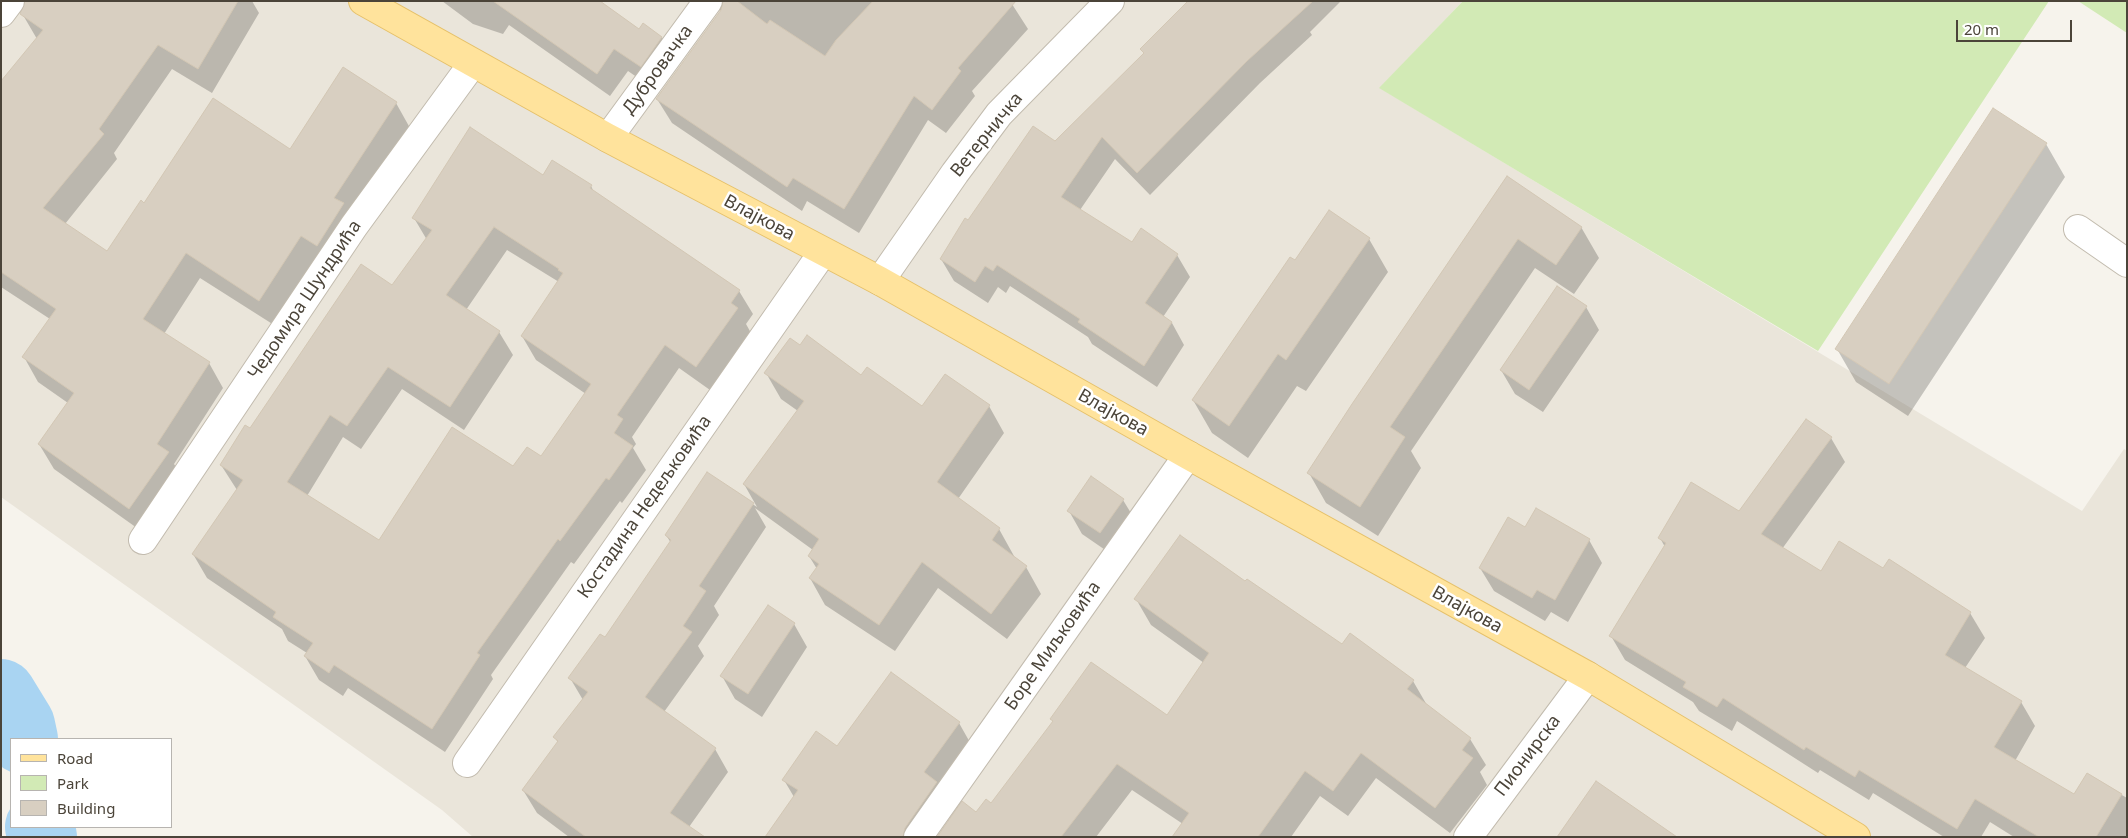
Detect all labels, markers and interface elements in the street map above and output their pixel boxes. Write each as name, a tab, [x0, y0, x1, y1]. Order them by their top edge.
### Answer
scale bar	[1958, 10, 2074, 42]
text: 20 m	[1964, 19, 1999, 39]
street label: Дубровачка	[618, 21, 698, 119]
street label: Ветерничка	[946, 88, 1028, 182]
street label: Влајкова	[720, 190, 798, 246]
street label: Чедомира Шундрића	[244, 216, 366, 384]
street label: Влајкова	[1074, 385, 1152, 441]
street label: Костадина Недељковића	[574, 411, 716, 603]
street label: Боре Миљковића	[1000, 577, 1106, 715]
street label: Влајкова	[1428, 582, 1506, 638]
street label: Пионирска	[1490, 711, 1566, 801]
legend	[10, 738, 172, 828]
text: Road	[57, 748, 93, 768]
text: Park	[57, 773, 89, 793]
text: Building	[57, 798, 115, 818]

